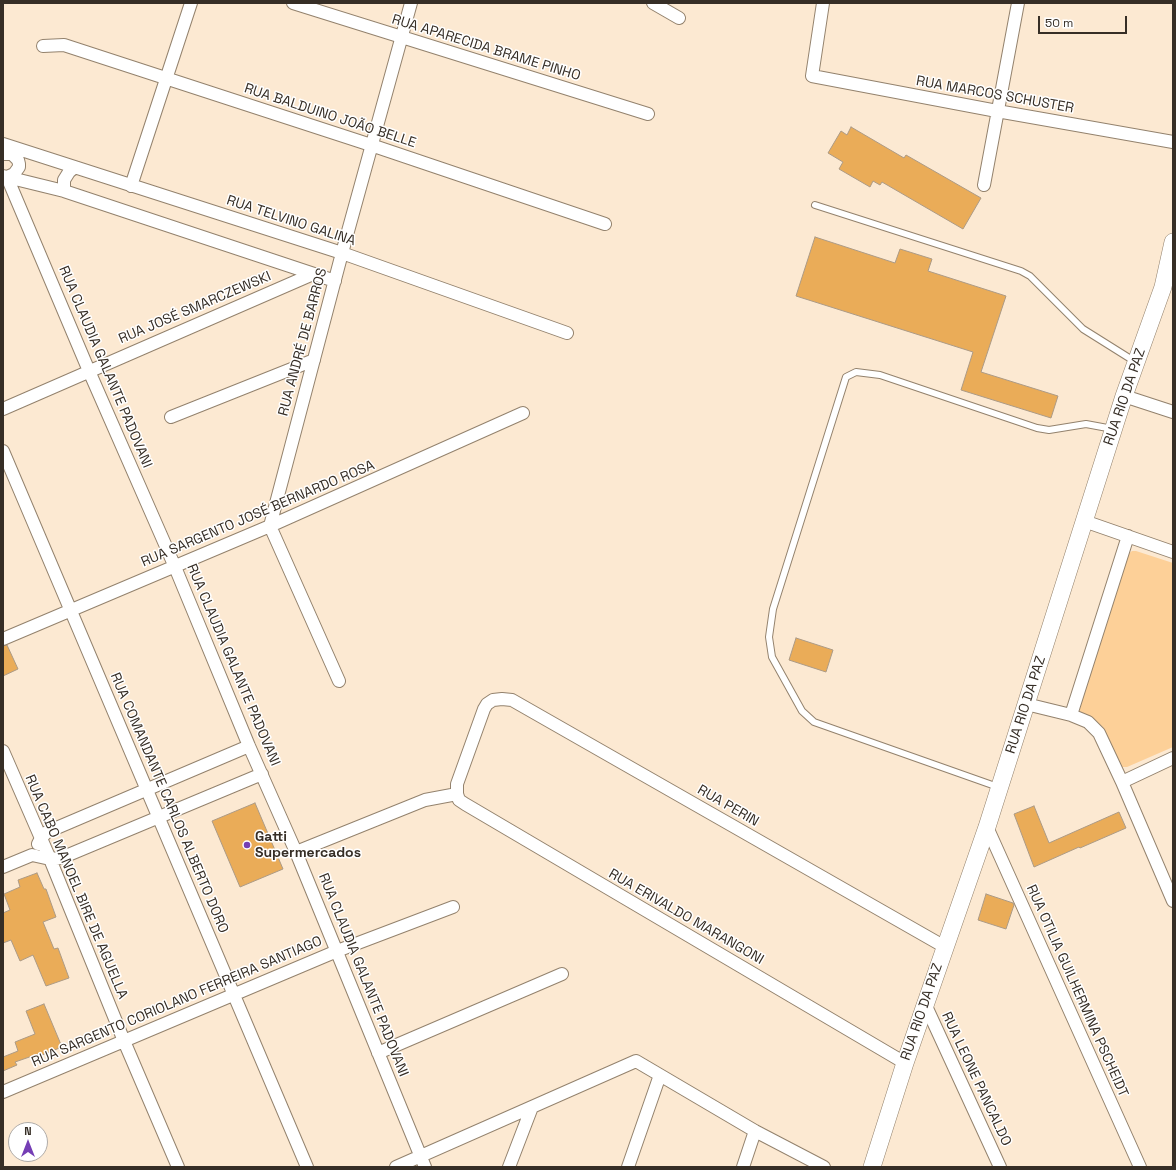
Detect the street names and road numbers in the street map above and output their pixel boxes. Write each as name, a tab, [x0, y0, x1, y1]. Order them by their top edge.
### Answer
street label: RUA APARECIDA BRAME PINHO	[390, 11, 582, 85]
street label: RUA MARCOS SCHUSTER	[915, 73, 1075, 117]
street label: RUA BALDUINO JOÃO BELLE	[242, 80, 418, 152]
street label: RUA TELVINO GALINA	[224, 192, 358, 250]
street label: RUA CLAUDIA GALANTE PADOVANI	[55, 263, 155, 471]
street label: RUA ANDRÉ DE BARROS	[275, 266, 331, 418]
street label: RUA JOSÉ SMARCZEWSKI	[116, 268, 274, 348]
street label: RUA RIO DA PAZ	[1101, 346, 1149, 448]
street label: RUA SARGENTO JOSÉ BERNARDO ROSA	[139, 457, 377, 571]
street label: RUA CLAUDIA GALANTE PADOVANI	[183, 561, 283, 769]
street label: RUA RIO DA PAZ	[1002, 654, 1050, 756]
street label: RUA COMANDANTE CARLOS ALBERTO DORO	[106, 670, 232, 936]
street label: RUA CABO MANOEL BIRE DE AGUELLA	[21, 772, 131, 1002]
street label: RUA PERIN	[694, 782, 762, 830]
street label: RUA ERIVALDO MARANGONI	[605, 866, 767, 968]
street label: RUA CLAUDIA GALANTE PADOVANI	[314, 871, 412, 1079]
street label: RUA OTILIA GUILHERMINA PSCHEIDT	[1022, 882, 1132, 1100]
street label: RUA SARGENTO CORIOLANO FERREIRA SANTIAGO	[29, 933, 325, 1071]
street label: RUA RIO DA PAZ	[898, 961, 946, 1063]
street label: RUA LEONE PANCALDO	[938, 1009, 1014, 1149]

